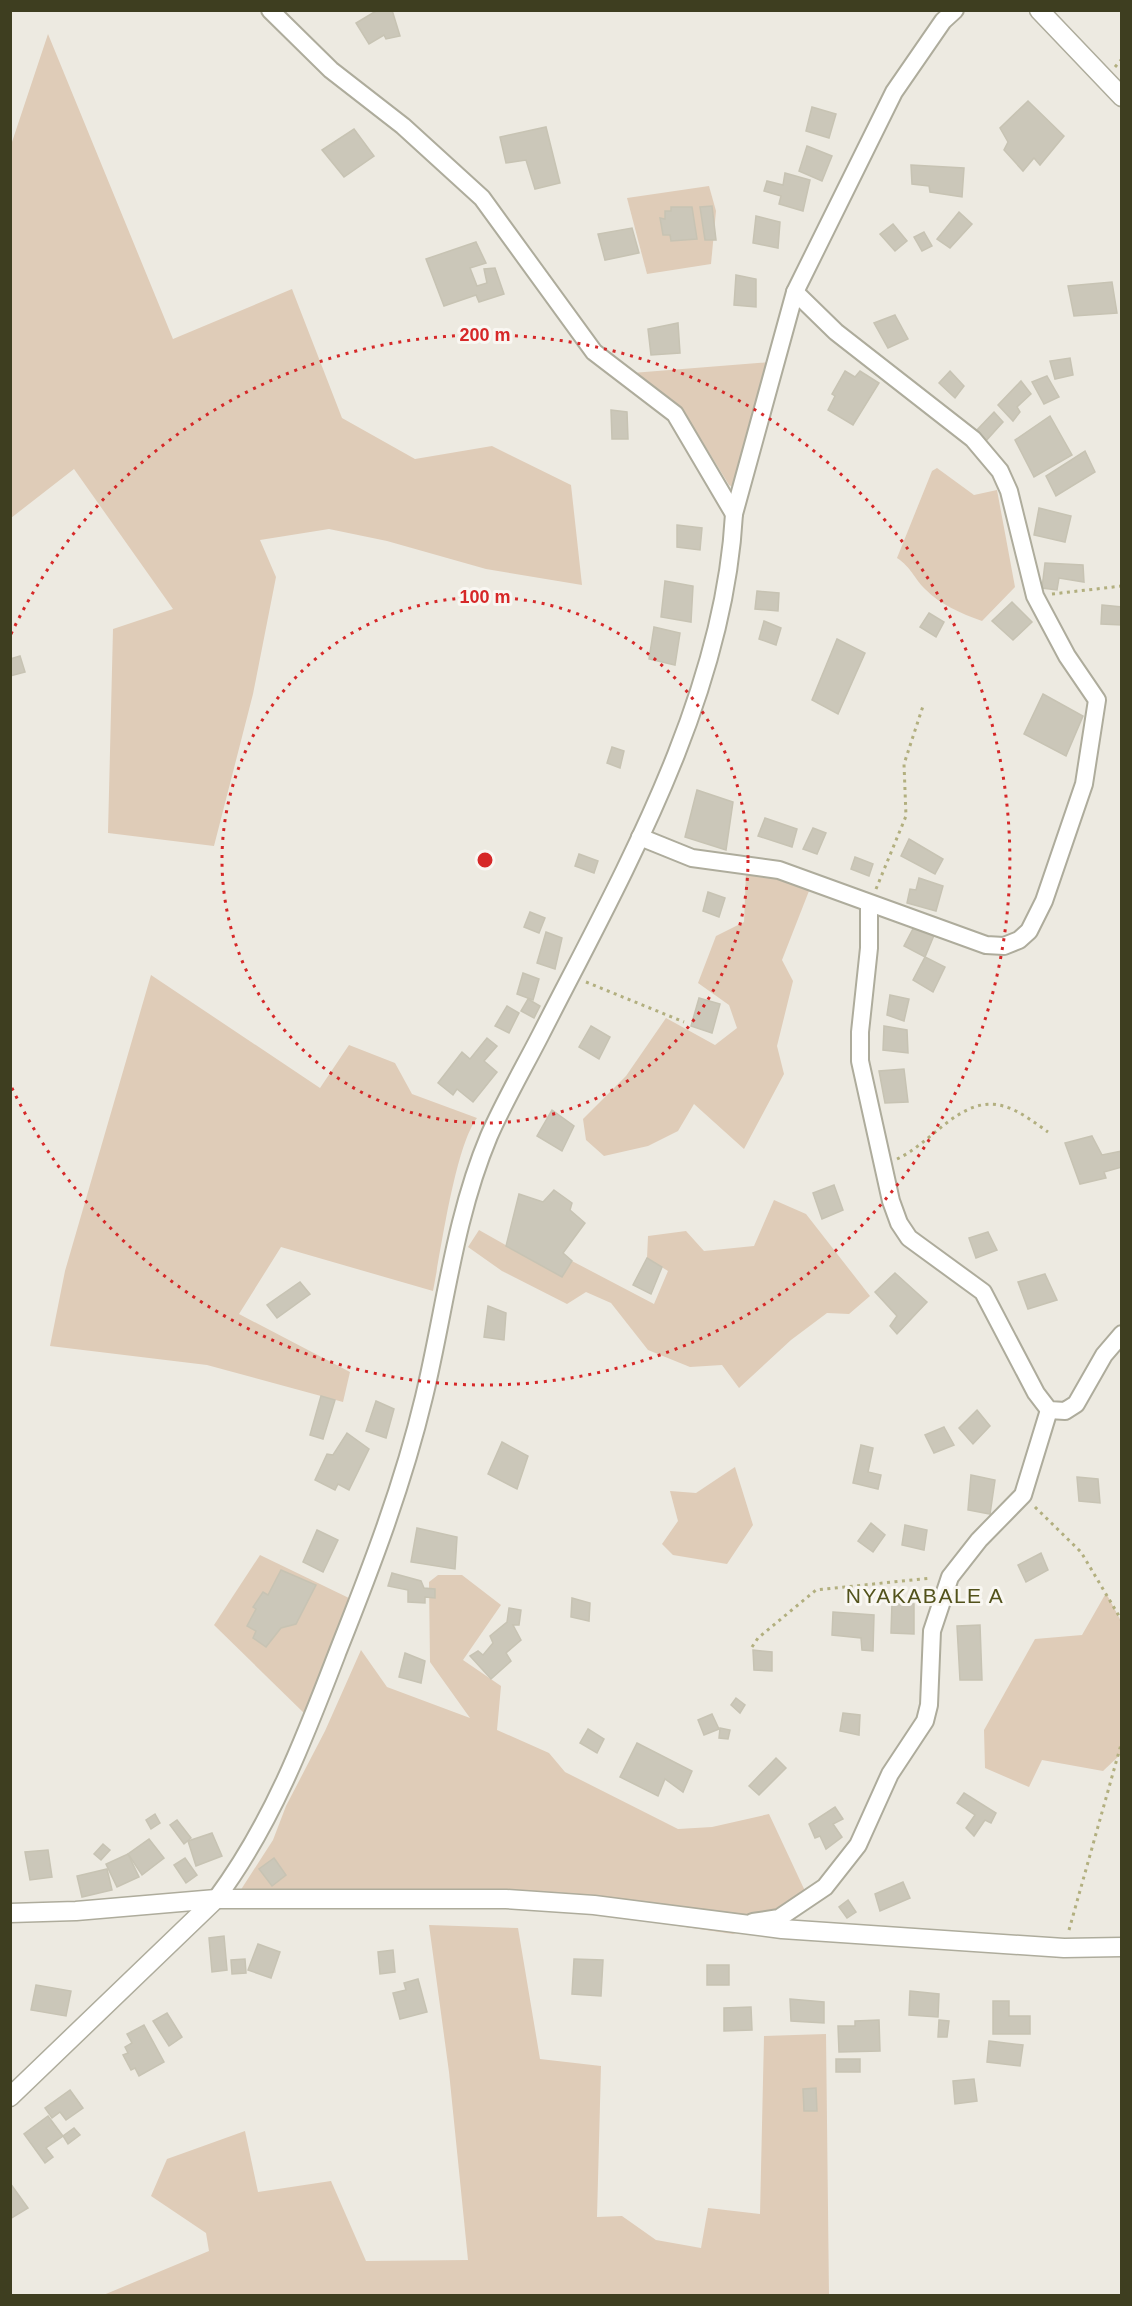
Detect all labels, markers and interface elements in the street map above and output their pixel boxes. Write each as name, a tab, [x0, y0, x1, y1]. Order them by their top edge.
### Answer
text: 200 m	[459, 325, 511, 345]
text: 100 m	[459, 587, 511, 607]
centre of rings	[475, 850, 495, 870]
district label: NYAKABALE A	[846, 1584, 1004, 1607]

